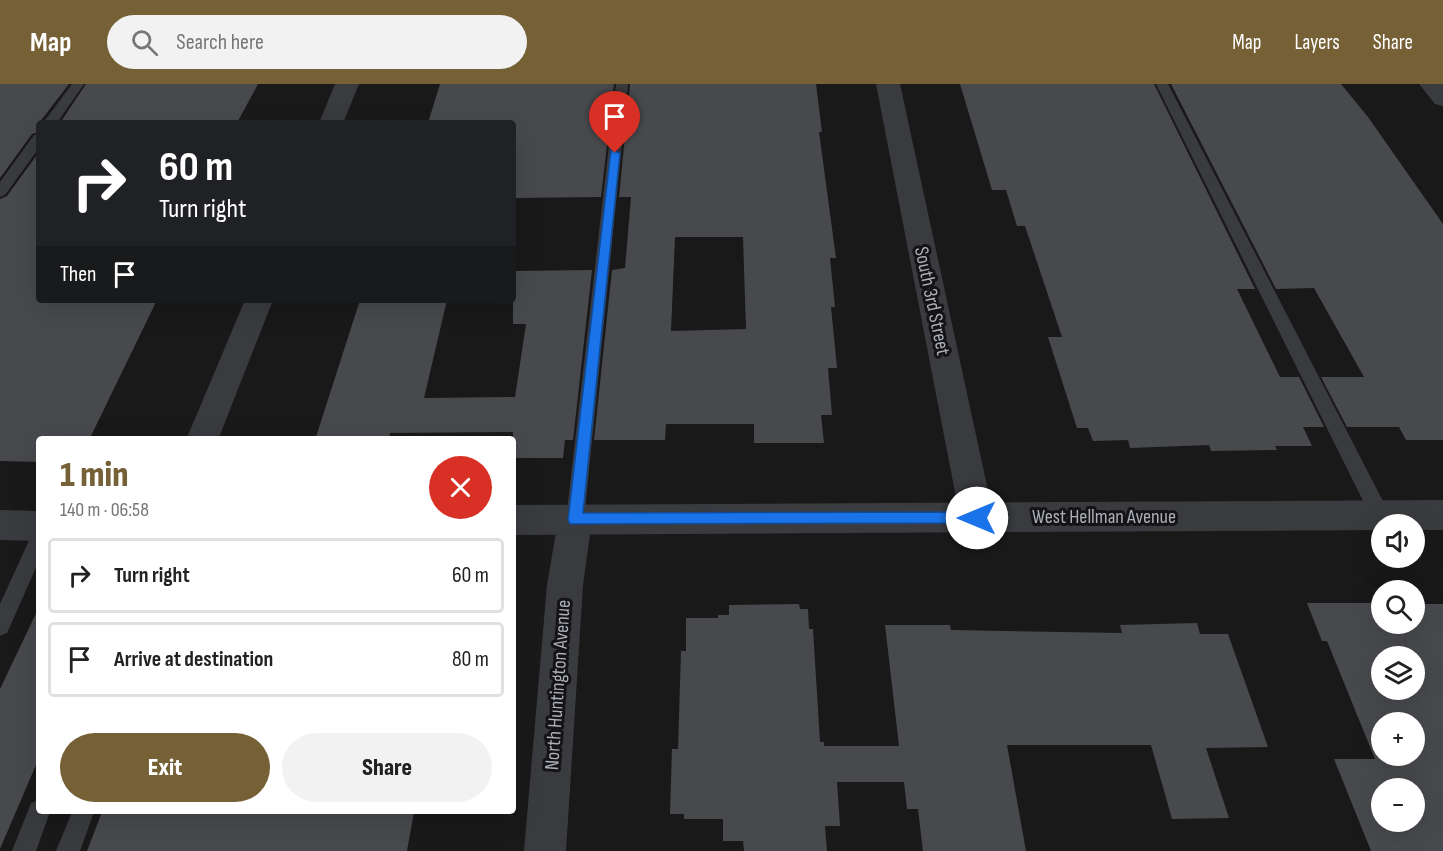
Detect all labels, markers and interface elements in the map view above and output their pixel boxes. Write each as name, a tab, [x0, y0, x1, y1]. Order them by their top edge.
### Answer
search box	[107, 15, 527, 69]
text: Map	[30, 26, 71, 59]
icon: search	[128, 26, 161, 59]
text: Search here	[176, 29, 264, 56]
text: Map	[1232, 30, 1261, 55]
text: Layers	[1294, 30, 1340, 55]
text: Share	[1373, 30, 1413, 55]
pin	[589, 91, 640, 153]
icon: arrive	[598, 100, 631, 133]
text: 60 m	[159, 142, 233, 193]
icon: right	[60, 144, 138, 222]
text: Turn right	[159, 193, 246, 225]
street label: South 3rd Street	[909, 244, 955, 358]
icon: arrive	[108, 258, 141, 291]
text: Then	[60, 261, 96, 288]
text: 1 min	[60, 454, 128, 497]
button: close	[429, 456, 492, 519]
position arrow	[945, 486, 1009, 550]
text: 140 m · 06:58	[60, 498, 149, 522]
street label: West Hellman Avenue	[1032, 505, 1176, 529]
map controls	[1371, 514, 1425, 832]
button: sound	[1371, 514, 1425, 568]
icon: right	[63, 559, 96, 592]
text: Turn right	[114, 562, 190, 589]
text: 60 m	[452, 562, 489, 589]
button: search	[1371, 580, 1425, 634]
street label: North Huntington Avenue	[540, 599, 576, 771]
icon: arrive	[63, 643, 96, 676]
text: Arrive at destination	[114, 646, 273, 673]
text: 80 m	[452, 646, 489, 673]
button: layers	[1371, 646, 1425, 700]
button: +	[1371, 712, 1425, 766]
button: Exit	[60, 733, 270, 802]
button: Share	[282, 733, 492, 802]
button: −	[1371, 778, 1425, 832]

